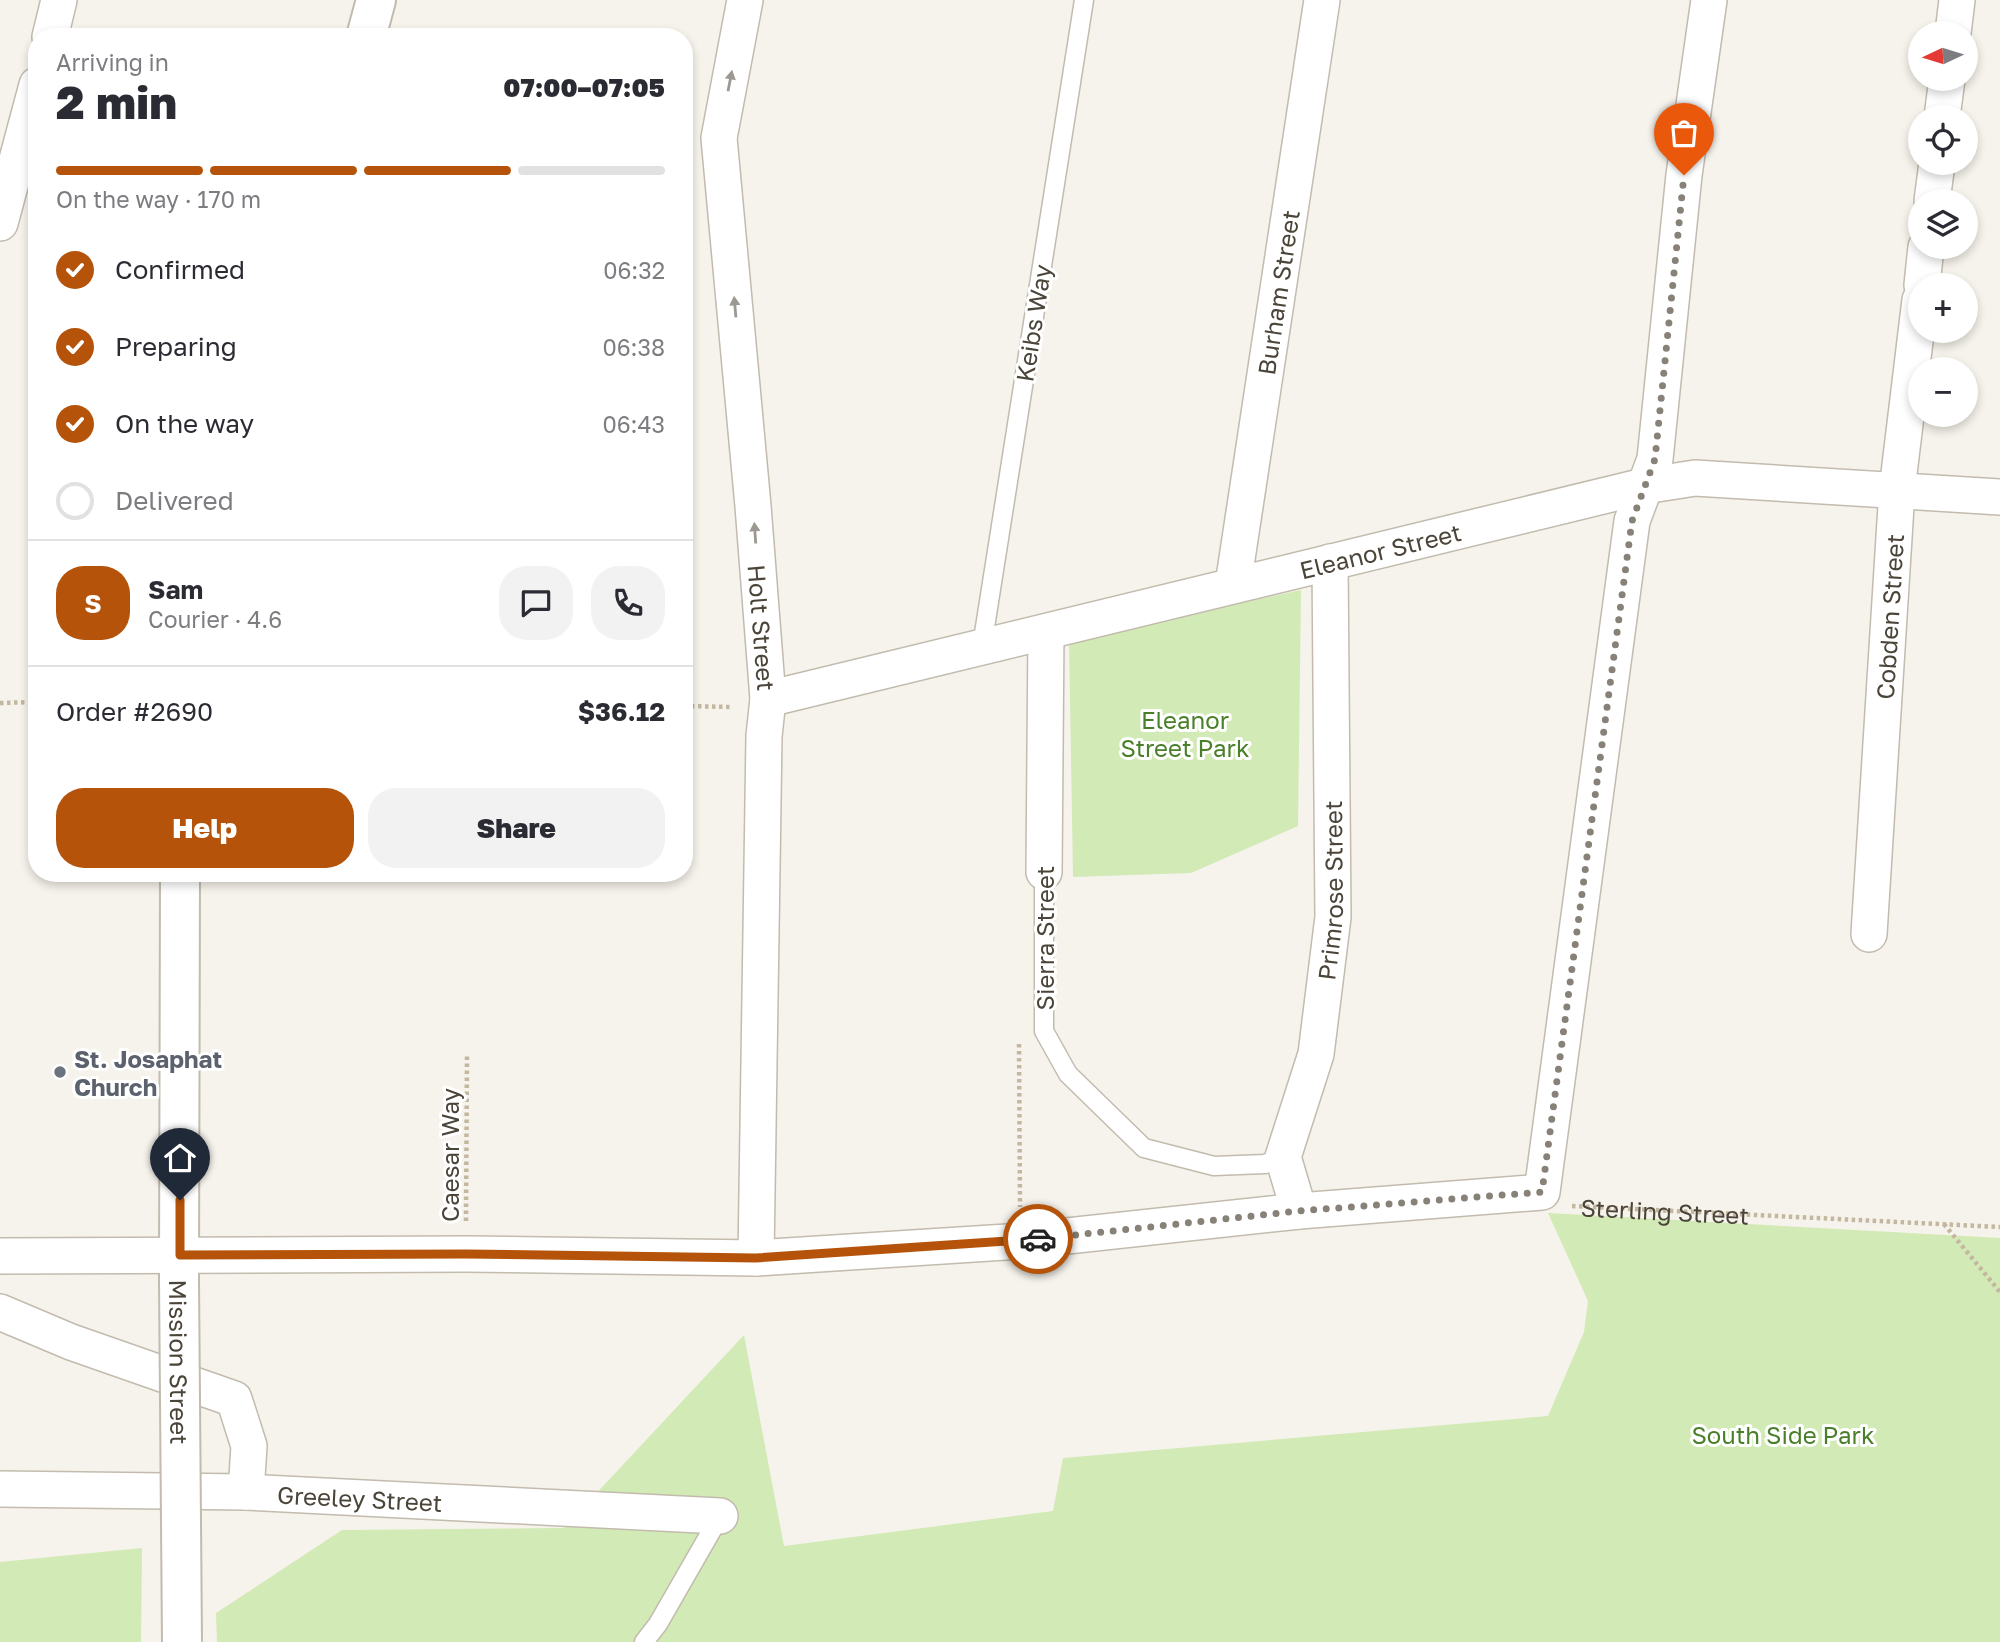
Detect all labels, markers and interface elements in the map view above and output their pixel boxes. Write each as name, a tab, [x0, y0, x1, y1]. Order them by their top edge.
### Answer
north arrow	[1908, 21, 1978, 91]
map controls	[1908, 21, 1978, 427]
text: Arriving in	[56, 48, 169, 76]
one-way arrow	[725, 70, 736, 92]
text: 07:00–07:05	[503, 72, 665, 103]
text: 2 min	[56, 74, 177, 129]
pin	[1654, 103, 1714, 175]
button: locate	[1908, 105, 1978, 175]
icon: bag	[1665, 114, 1703, 152]
text: On the way · 170 m	[56, 185, 261, 213]
button: layers	[1908, 189, 1978, 259]
street label: Burham Street	[1251, 208, 1304, 377]
icon: check	[56, 251, 94, 289]
text: Confirmed	[115, 254, 245, 285]
text: 06:32	[603, 256, 665, 284]
street label: Keibs Way	[1009, 262, 1057, 384]
button: +	[1908, 273, 1978, 343]
one-way arrow	[729, 295, 740, 317]
icon: check	[56, 328, 94, 366]
text: Preparing	[115, 331, 237, 362]
text: 06:38	[602, 333, 665, 361]
button: −	[1908, 357, 1978, 427]
icon: check	[56, 405, 94, 443]
text: On the way	[115, 408, 254, 439]
text: 06:43	[602, 410, 665, 438]
text: Delivered	[115, 485, 234, 516]
street label: Eleanor Street	[1296, 517, 1464, 584]
one-way arrow	[749, 522, 760, 544]
street label: Cobden Street	[1869, 533, 1909, 700]
street label: Holt Street	[743, 563, 782, 692]
button: chat	[499, 566, 573, 640]
button: phone	[591, 566, 665, 640]
text: Sam	[148, 574, 203, 605]
text: S	[84, 588, 102, 619]
text: Courier · 4.6	[148, 605, 282, 633]
text: Order #2690	[56, 696, 213, 727]
text: $36.12	[578, 696, 665, 727]
park label: Eleanor Street Park	[1121, 705, 1250, 762]
button: Help	[56, 788, 354, 868]
button: Share	[368, 788, 665, 868]
street label: Primrose Street	[1311, 800, 1348, 982]
street label: Sierra Street	[1030, 866, 1059, 1010]
place label: St. Josaphat Church	[74, 1044, 222, 1101]
marker: St. Josaphat Church	[52, 1064, 68, 1080]
street label: Caesar Way	[435, 1088, 464, 1222]
pin	[150, 1128, 210, 1200]
icon: home	[161, 1139, 199, 1177]
street label: Sterling Street	[1580, 1192, 1750, 1229]
courier	[1003, 1204, 1073, 1274]
icon: car	[1019, 1220, 1057, 1258]
street label: Mission Street	[164, 1279, 195, 1445]
park label: South Side Park	[1691, 1420, 1875, 1449]
street label: Greeley Street	[277, 1479, 443, 1516]

